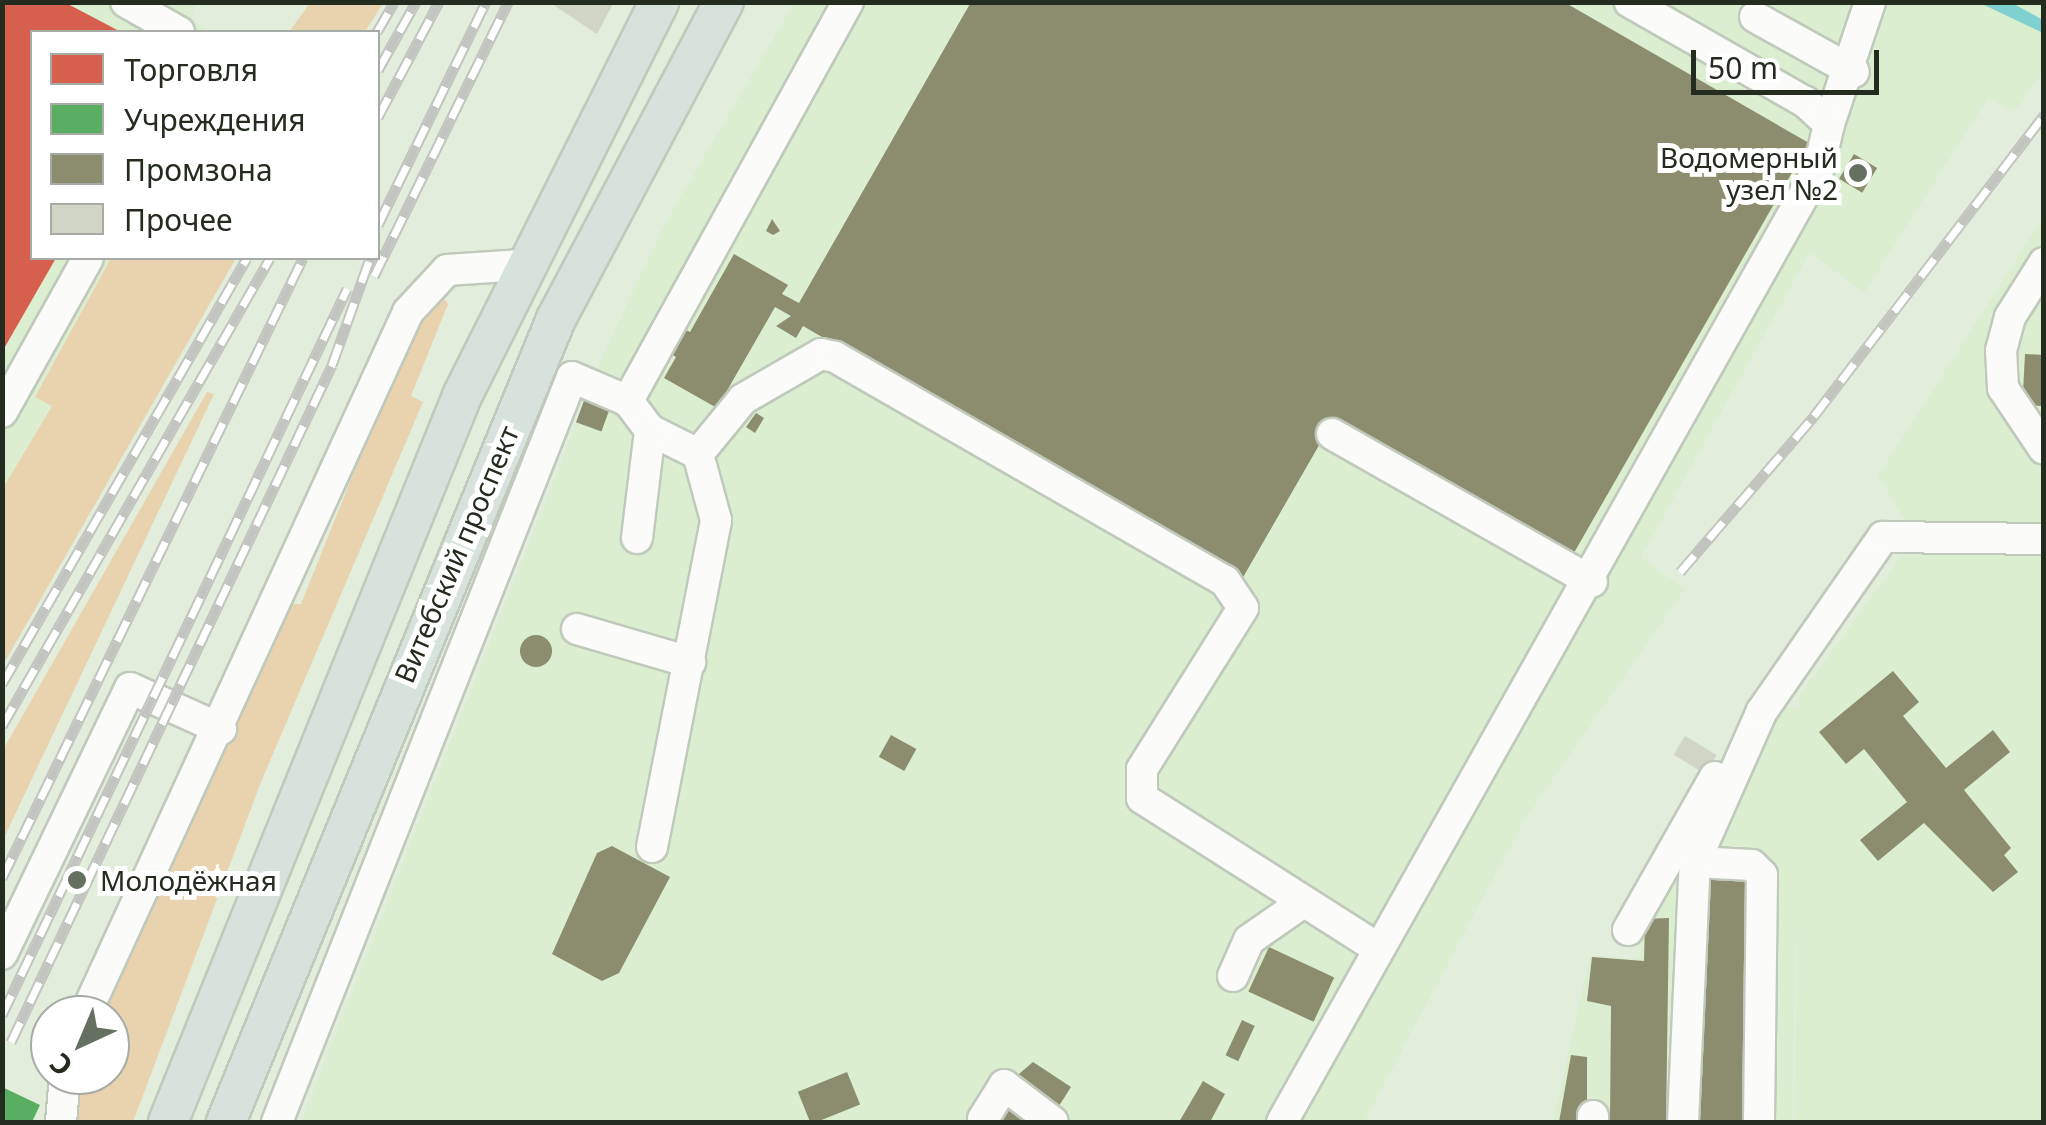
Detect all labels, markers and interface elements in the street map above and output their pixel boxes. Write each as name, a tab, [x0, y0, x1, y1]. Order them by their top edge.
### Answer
legend	[30, 30, 380, 260]
scale bar	[1696, 30, 1884, 92]
text: 50 m	[1708, 47, 1778, 88]
text: Торговля	[124, 49, 258, 90]
text: Учреждения	[124, 99, 306, 140]
place label: Водомерный узел №2	[1660, 140, 1838, 206]
text: Промзона	[124, 149, 273, 190]
marker: Водомерный узел №2	[1847, 162, 1869, 184]
text: Прочее	[124, 199, 232, 240]
street label: Витебский проспект	[387, 420, 525, 688]
place label: Молодёжная	[100, 863, 277, 897]
marker: Молодёжная	[64, 867, 90, 893]
north arrow	[30, 995, 130, 1095]
text: С	[41, 1045, 80, 1085]

